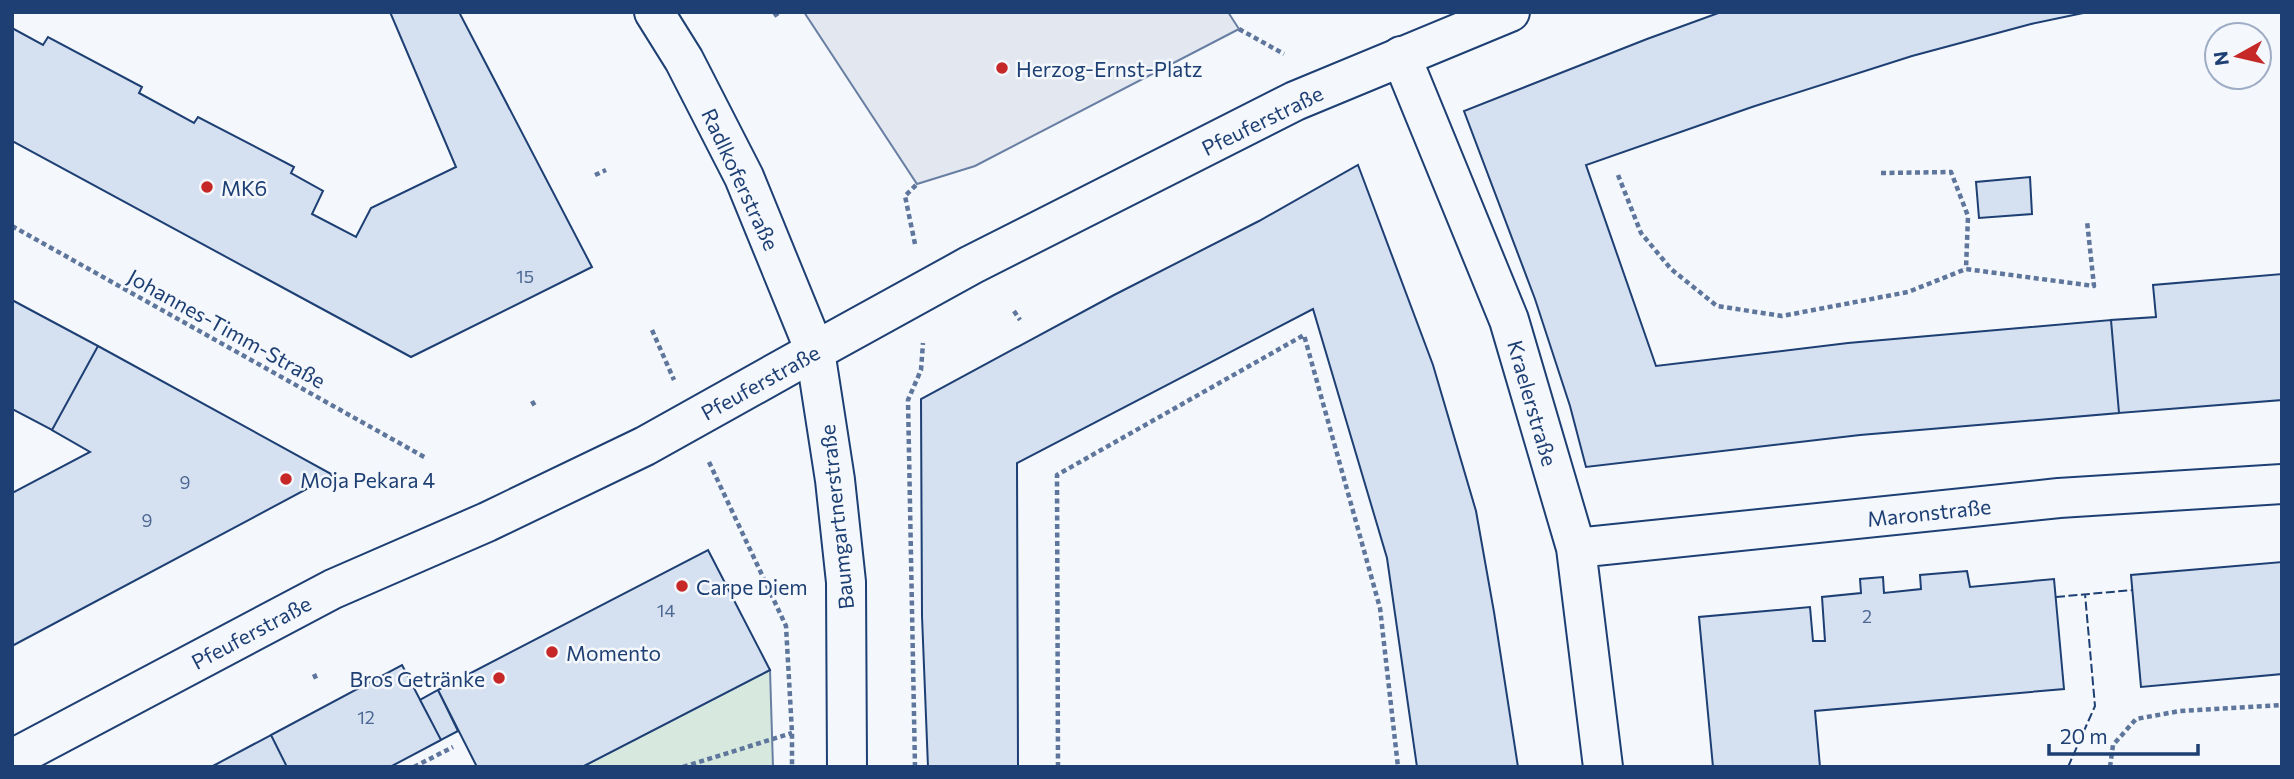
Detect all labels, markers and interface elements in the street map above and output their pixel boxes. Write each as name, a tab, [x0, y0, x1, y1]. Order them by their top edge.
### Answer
north arrow	[2203, 21, 2273, 91]
text: N	[2208, 50, 2233, 67]
place label: Herzog-Ernst-Platz	[1016, 56, 1202, 81]
marker: Herzog-Ernst-Platz	[994, 60, 1010, 76]
street label: Pfeuferstraße	[1197, 80, 1327, 160]
street label: Radlkoferstraße	[697, 104, 785, 254]
place label: MK6	[221, 175, 267, 200]
marker: MK6	[199, 179, 215, 195]
street label: Johannes-Timm-Straße	[124, 263, 330, 393]
house number: 15	[516, 265, 534, 287]
street label: Kraelerstraße	[1503, 337, 1563, 469]
street label: Pfeuferstraße	[696, 339, 824, 425]
street label: Baumgartnerstraße	[814, 423, 858, 611]
place label: Moja Pekara 4	[300, 467, 435, 492]
house number: 9	[180, 471, 190, 493]
marker: Moja Pekara 4	[278, 471, 294, 487]
street label: Maronstraße	[1866, 493, 1992, 531]
house number: 9	[142, 509, 152, 531]
place label: Carpe Diem	[696, 574, 808, 599]
marker: Carpe Diem	[674, 578, 690, 594]
street label: Pfeuferstraße	[187, 590, 315, 674]
house number: 14	[657, 599, 675, 621]
house number: 2	[1862, 605, 1872, 627]
place label: Momento	[566, 640, 661, 665]
marker: Momento	[544, 644, 560, 660]
place label: Bros Getränke	[349, 666, 485, 691]
marker: Bros Getränke	[491, 670, 507, 686]
house number: 12	[357, 706, 375, 728]
scale bar	[2049, 712, 2198, 756]
text: 20 m	[2060, 723, 2108, 748]

